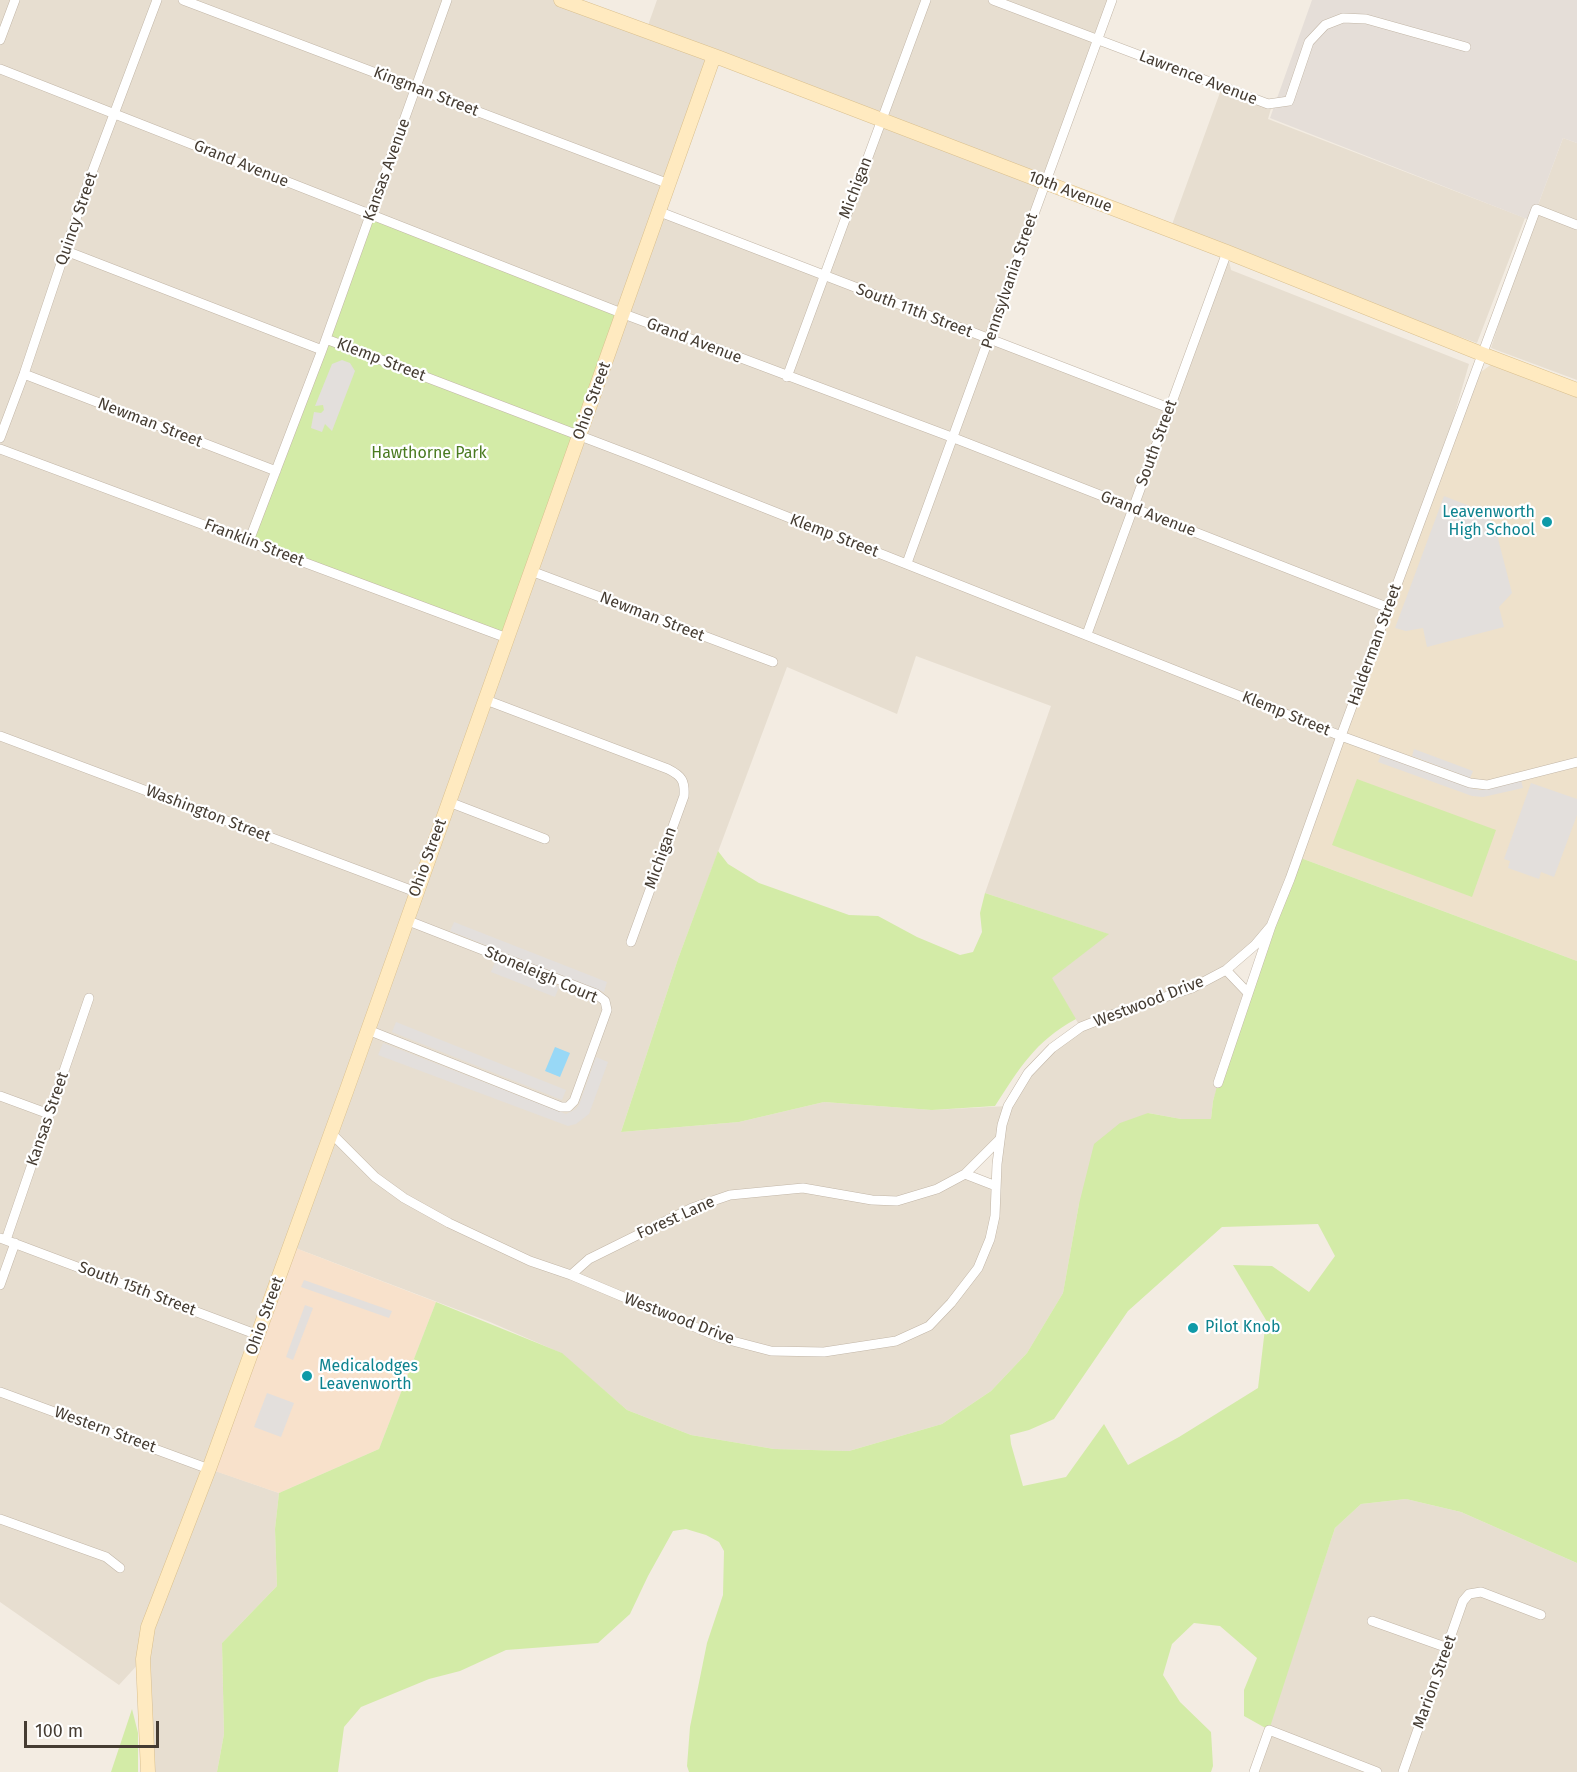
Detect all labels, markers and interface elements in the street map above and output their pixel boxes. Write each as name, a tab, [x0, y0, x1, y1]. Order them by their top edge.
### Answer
street label: Lawrence Avenue	[1136, 47, 1260, 109]
street label: Kingman Street	[371, 63, 481, 121]
street label: Kansas Avenue	[359, 116, 415, 224]
street label: Grand Avenue	[191, 136, 291, 192]
street label: Michigan	[835, 154, 877, 222]
street label: 10th Avenue	[1025, 167, 1115, 217]
street label: Quincy Street	[52, 170, 102, 268]
street label: Pennsylvania Street	[978, 211, 1042, 351]
street label: South 11th Street	[853, 280, 975, 342]
street label: Grand Avenue	[644, 314, 744, 368]
street label: Klemp Street	[334, 334, 428, 386]
street label: Ohio Street	[569, 359, 615, 443]
street label: Newman Street	[95, 394, 205, 452]
street label: South Street	[1133, 397, 1181, 489]
park label: Hawthorne Park	[371, 444, 487, 464]
street label: Grand Avenue	[1098, 487, 1198, 541]
place label: Leavenworth High School	[1442, 503, 1535, 541]
street label: Klemp Street	[787, 510, 881, 562]
street label: Franklin Street	[201, 515, 307, 571]
marker: Leavenworth High School	[1540, 515, 1554, 529]
street label: Halderman Street	[1344, 582, 1406, 708]
street label: Newman Street	[597, 588, 707, 646]
street label: Klemp Street	[1239, 688, 1333, 740]
street label: Washington Street	[143, 781, 273, 847]
street label: Ohio Street	[405, 816, 451, 900]
street label: Michigan	[641, 824, 681, 892]
street label: Stoneleigh Court	[482, 943, 600, 1007]
street label: Westwood Drive	[1091, 972, 1207, 1032]
street label: Kansas Street	[23, 1069, 73, 1169]
street label: Forest Lane	[634, 1192, 718, 1244]
street label: South 15th Street	[75, 1258, 199, 1320]
street label: Ohio Street	[242, 1274, 288, 1358]
street label: Westwood Drive	[621, 1289, 737, 1349]
place label: Pilot Knob	[1205, 1318, 1280, 1338]
marker: Pilot Knob	[1186, 1321, 1200, 1335]
place label: Medicalodges Leavenworth	[319, 1357, 418, 1395]
marker: Medicalodges Leavenworth	[300, 1369, 314, 1383]
street label: Western Street	[52, 1403, 158, 1457]
street label: Marion Street	[1409, 1633, 1461, 1731]
scale bar	[27, 1709, 162, 1747]
text: 100 m	[35, 1720, 83, 1742]

